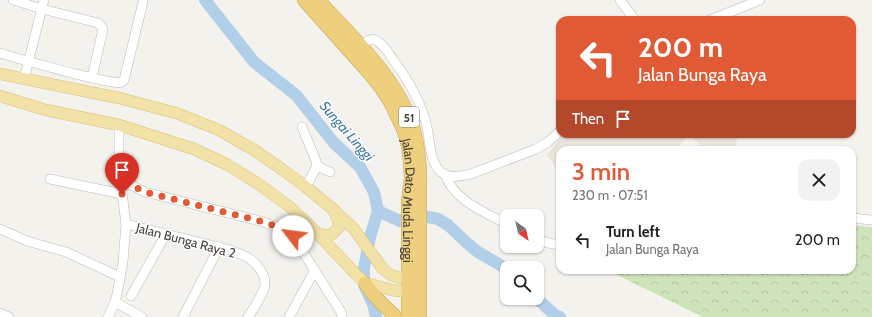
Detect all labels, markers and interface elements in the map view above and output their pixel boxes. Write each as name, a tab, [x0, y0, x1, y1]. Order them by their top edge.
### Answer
text: 200 m	[638, 30, 723, 64]
icon: left	[572, 32, 624, 84]
text: Jalan Bunga Raya	[638, 64, 767, 86]
water label: Sungai Linggi	[316, 97, 379, 166]
road number: 51	[399, 107, 419, 127]
icon: arrive	[612, 108, 634, 130]
text: Then	[572, 110, 604, 128]
street label: Jalan Dato Muda Linggi	[398, 135, 419, 263]
pin	[105, 153, 139, 194]
text: 3 min	[572, 157, 630, 186]
icon: arrive	[111, 159, 133, 181]
button: close	[798, 159, 840, 201]
text: 230 m · 07:51	[572, 187, 648, 203]
north arrow	[500, 209, 544, 253]
map controls	[500, 209, 544, 305]
position arrow	[272, 215, 314, 257]
street label: Jalan Bunga Raya 2	[133, 219, 238, 261]
text: Turn left	[606, 223, 660, 241]
icon: left	[572, 229, 594, 251]
text: 200 m	[795, 231, 840, 249]
text: Jalan Bunga Raya	[606, 241, 699, 257]
button: search	[500, 261, 544, 305]

